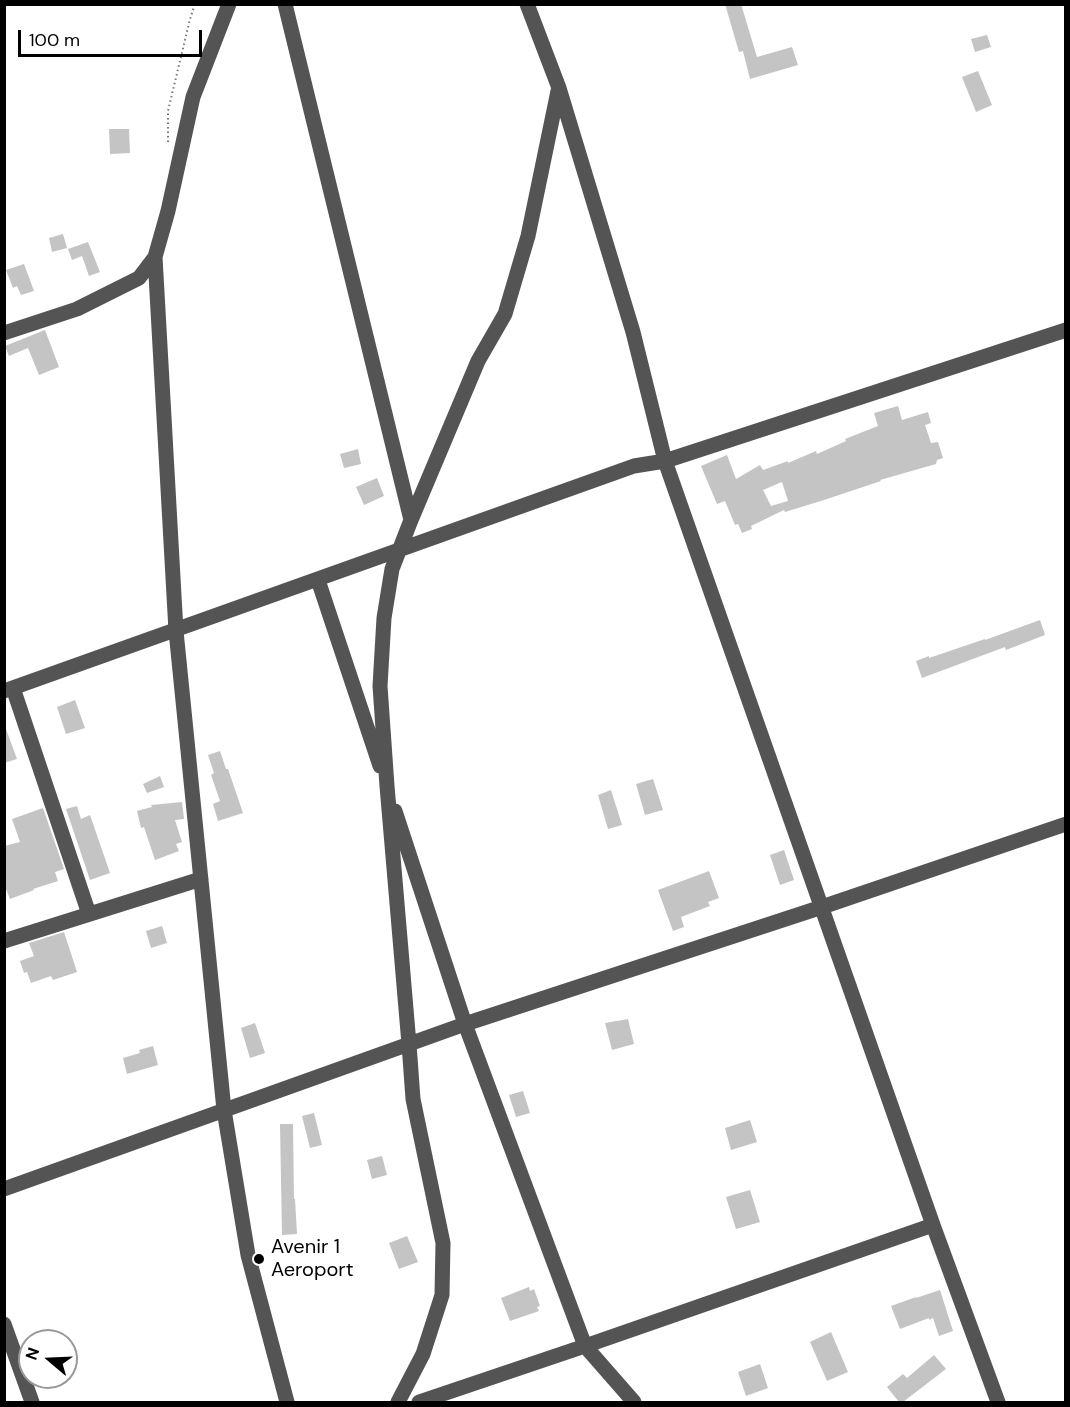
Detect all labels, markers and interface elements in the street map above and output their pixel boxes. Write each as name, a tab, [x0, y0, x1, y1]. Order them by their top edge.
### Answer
scale bar	[21, 18, 206, 56]
text: 100 m	[29, 28, 80, 52]
place label: Avenir 1 Aeroport	[271, 1236, 354, 1283]
marker: Avenir 1 Aeroport	[252, 1252, 266, 1266]
north arrow	[18, 1329, 78, 1389]
text: N	[21, 1345, 44, 1363]

